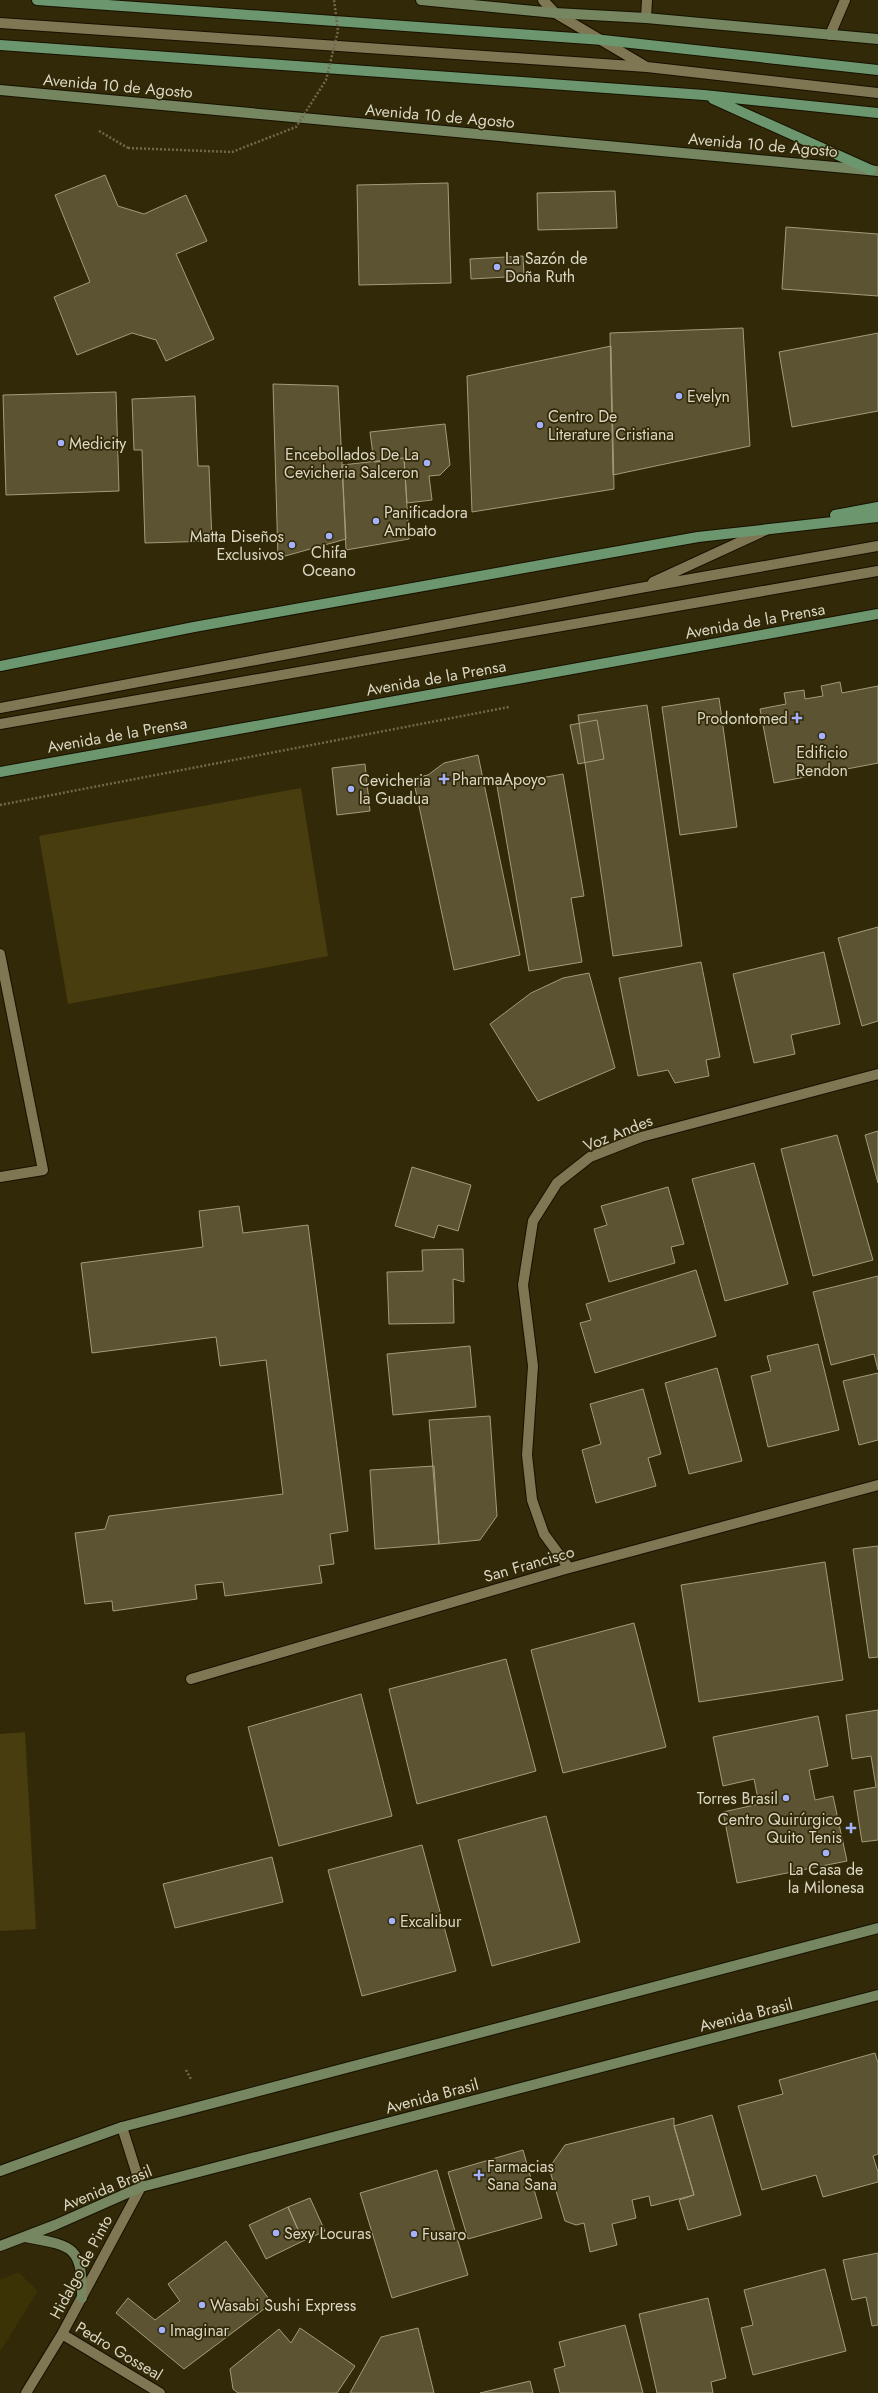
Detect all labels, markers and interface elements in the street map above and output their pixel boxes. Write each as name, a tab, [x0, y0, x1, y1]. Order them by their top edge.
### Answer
street label: Avenida 10 de Agosto	[42, 68, 194, 104]
street label: Avenida 10 de Agosto	[364, 98, 516, 134]
street label: Avenida 10 de Agosto	[687, 127, 839, 163]
place label: La Sazón de Doña Ruth	[505, 247, 588, 288]
marker: La Sazón de Doña Ruth	[492, 262, 502, 272]
place label: Evelyn	[687, 385, 730, 408]
marker: Evelyn	[674, 391, 684, 401]
place label: Centro De Literature Cristiana	[548, 405, 674, 446]
marker: Centro De Literature Cristiana	[535, 420, 545, 430]
place label: Medicity	[69, 432, 127, 455]
marker: Medicity	[56, 438, 66, 448]
place label: Encebollados De La Cevicheria Salceron	[284, 443, 419, 484]
marker: Encebollados De La Cevicheria Salceron	[422, 458, 432, 468]
place label: Panificadora Ambato	[384, 501, 468, 542]
marker: Panificadora Ambato	[371, 516, 381, 526]
place label: Matta Diseños Exclusivos	[190, 525, 284, 566]
marker: Chifa Oceano	[324, 531, 334, 541]
marker: Matta Diseños Exclusivos	[287, 540, 297, 550]
place label: Chifa Oceano	[302, 541, 356, 582]
street label: Avenida de la Prensa	[683, 597, 827, 645]
street label: Avenida de la Prensa	[364, 654, 508, 702]
place label: Prodontomed	[697, 707, 788, 730]
street label: Avenida de la Prensa	[45, 711, 189, 759]
marker: Prodontomed	[791, 712, 803, 724]
marker: Edificio Rendon	[817, 731, 827, 741]
place label: Edificio Rendon	[796, 741, 848, 782]
place label: PharmaApoyo	[452, 768, 547, 791]
place label: Cevicheria la Guadua	[359, 769, 431, 810]
marker: PharmaApoyo	[439, 774, 449, 784]
marker: Cevicheria la Guadua	[346, 784, 356, 794]
street label: Voz Andes	[580, 1109, 656, 1157]
street label: San Francisco	[481, 1540, 577, 1588]
place label: Torres Brasil	[697, 1787, 778, 1810]
marker: Torres Brasil	[781, 1793, 791, 1803]
place label: Centro Quirúrgico Quito Tenis	[718, 1808, 842, 1849]
marker: Centro Quirúrgico Quito Tenis	[845, 1822, 857, 1834]
marker: La Casa de la Milonesa	[821, 1848, 831, 1858]
place label: La Casa de la Milonesa	[788, 1858, 864, 1899]
place label: Excalibur	[400, 1910, 462, 1933]
marker: Excalibur	[387, 1916, 397, 1926]
street label: Avenida Brasil	[697, 1992, 795, 2038]
street label: Avenida Brasil	[383, 2073, 481, 2119]
place label: Farmacias Sana Sana	[487, 2155, 557, 2196]
street label: Avenida Brasil	[58, 2159, 156, 2217]
marker: Farmacias Sana Sana	[474, 2170, 484, 2180]
street label: Hidalgo de Pinto	[44, 2211, 118, 2323]
place label: Sexy Locuras	[284, 2222, 371, 2245]
place label: Fusaro	[422, 2223, 466, 2246]
marker: Sexy Locuras	[271, 2228, 281, 2238]
marker: Fusaro	[409, 2229, 419, 2239]
place label: Wasabi Sushi Express	[210, 2294, 356, 2317]
marker: Wasabi Sushi Express	[197, 2300, 207, 2310]
street label: Pedro Gosseal	[71, 2316, 167, 2386]
place label: Imaginar	[170, 2319, 229, 2342]
marker: Imaginar	[157, 2325, 167, 2335]

